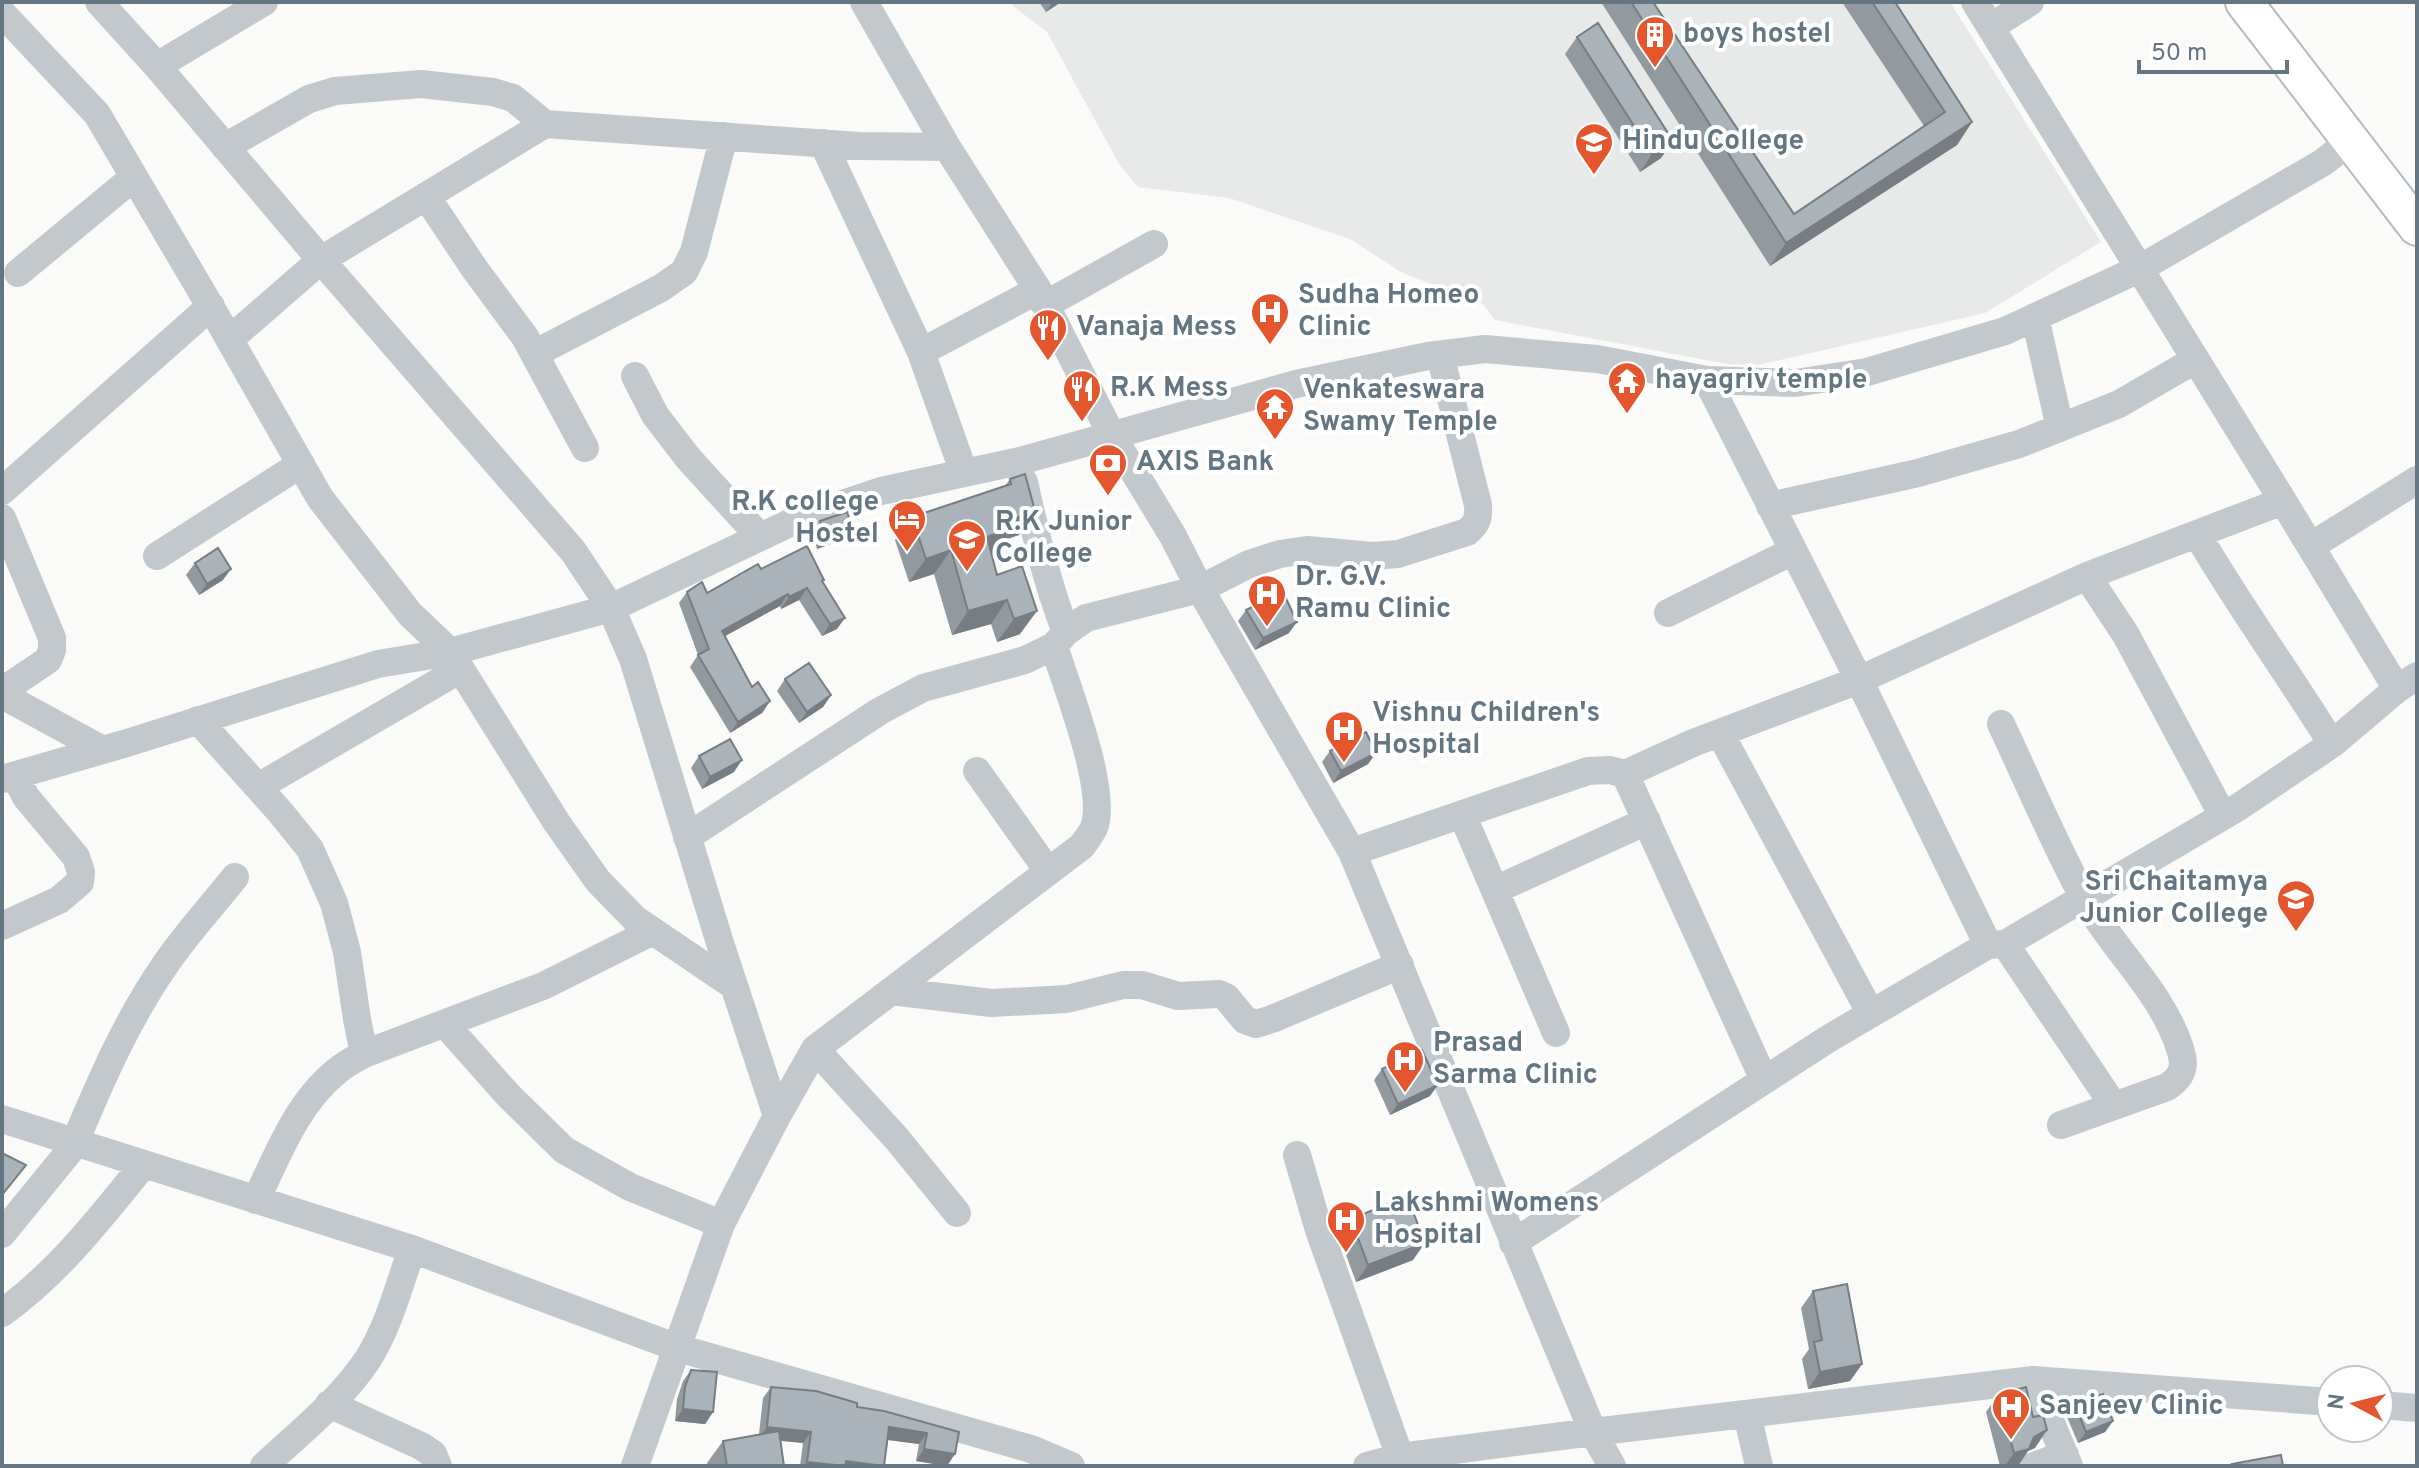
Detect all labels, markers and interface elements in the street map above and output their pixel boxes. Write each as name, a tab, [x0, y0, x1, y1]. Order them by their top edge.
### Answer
building icon: boys hostel	[1634, 14, 1676, 69]
place label: boys hostel	[1683, 17, 1831, 53]
scale bar	[2139, 24, 2287, 74]
text: 50 m	[2151, 39, 2207, 69]
school or university icon: Hindu College	[1573, 121, 1615, 176]
place label: Hindu College	[1622, 124, 1804, 160]
place label: Sudha Homeo Clinic	[1298, 278, 1479, 346]
hospital icon: Sudha Homeo Clinic	[1249, 291, 1291, 346]
restaurant icon: Vanaja Mess	[1027, 307, 1069, 362]
place label: Vanaja Mess	[1076, 310, 1237, 346]
temple icon: hayagriv temple	[1606, 360, 1648, 415]
place label: hayagriv temple	[1655, 363, 1867, 399]
restaurant icon: R.K Mess	[1061, 368, 1103, 423]
place label: R.K Mess	[1110, 371, 1229, 407]
place label: Venkateswara Swamy Temple	[1303, 373, 1498, 441]
temple icon: Venkateswara Swamy Temple	[1254, 386, 1296, 441]
bank icon: AXIS Bank	[1087, 442, 1129, 497]
place label: AXIS Bank	[1136, 445, 1274, 481]
place label: R.K college Hostel	[731, 485, 879, 553]
hotel icon: R.K college Hostel	[886, 498, 928, 553]
place label: R.K Junior College	[995, 505, 1132, 573]
school or university icon: R.K Junior College	[946, 518, 988, 573]
place label: Dr. G.V. Ramu Clinic	[1295, 560, 1451, 628]
hospital icon: Dr. G.V. Ramu Clinic	[1246, 573, 1288, 628]
place label: Vishnu Children's Hospital	[1372, 696, 1600, 764]
hospital icon: Vishnu Children's Hospital	[1323, 709, 1365, 764]
place label: Sri Chaitamya Junior College	[2079, 865, 2268, 933]
school or university icon: Sri Chaitamya Junior College	[2275, 878, 2317, 933]
place label: Prasad Sarma Clinic	[1433, 1026, 1598, 1094]
hospital icon: Prasad Sarma Clinic	[1384, 1039, 1426, 1094]
place label: Lakshmi Womens Hospital	[1374, 1186, 1599, 1254]
hospital icon: Lakshmi Womens Hospital	[1325, 1199, 1367, 1254]
north arrow	[2315, 1364, 2395, 1444]
hospital icon: Sanjeev Clinic	[1990, 1386, 2032, 1441]
place label: Sanjeev Clinic	[2039, 1389, 2224, 1425]
text: N	[2323, 1392, 2352, 1411]

